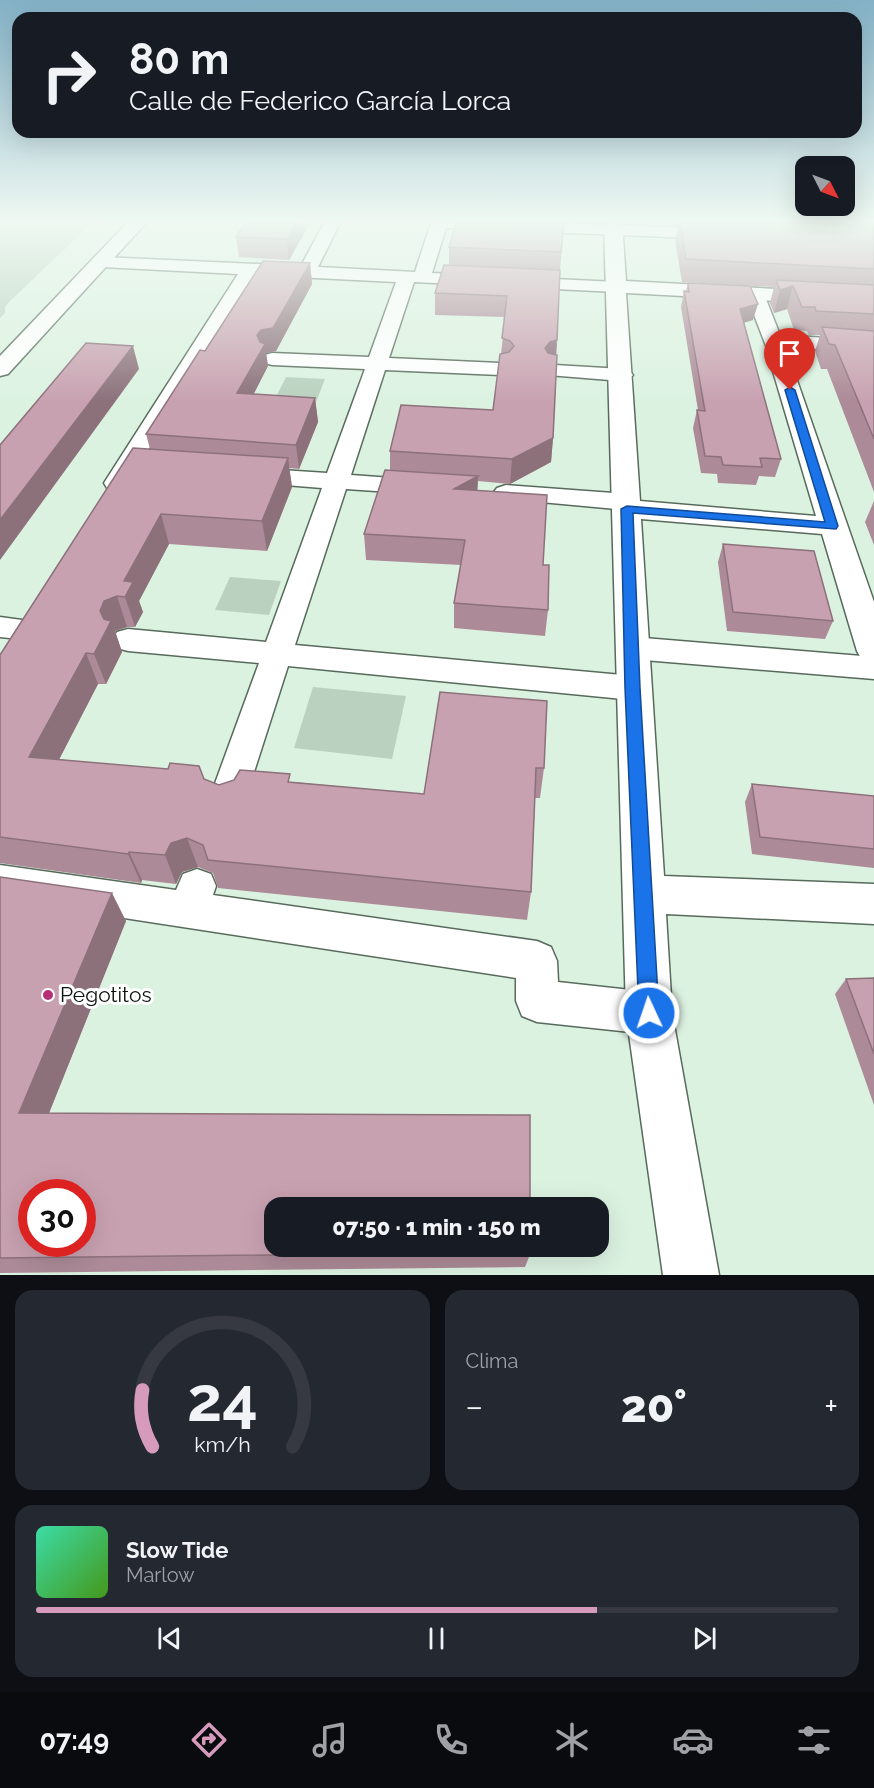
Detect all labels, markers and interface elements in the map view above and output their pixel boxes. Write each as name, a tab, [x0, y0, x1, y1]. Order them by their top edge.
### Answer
text: 80 m	[129, 35, 229, 84]
icon: right	[30, 36, 108, 114]
text: Calle de Federico García Lorca	[129, 85, 511, 116]
north arrow	[795, 156, 855, 216]
map controls	[795, 156, 855, 216]
pin	[764, 328, 815, 390]
icon: arrive	[773, 337, 806, 370]
position arrow	[617, 981, 681, 1045]
place label: Pegotitos	[60, 982, 152, 1007]
marker: Pegotitos	[41, 988, 55, 1002]
speed limit sign: 30	[18, 1179, 96, 1257]
text: 07:50 · 1 min · 150 m	[332, 1214, 541, 1240]
text: Clima	[466, 1349, 518, 1373]
text: 24	[187, 1362, 258, 1436]
text: 20°	[621, 1380, 687, 1433]
text: −	[466, 1387, 483, 1426]
text: +	[824, 1387, 838, 1426]
text: km/h	[194, 1432, 251, 1457]
text: Slow Tide	[126, 1537, 228, 1563]
text: Marlow	[126, 1563, 195, 1587]
icon: previous	[153, 1622, 186, 1655]
icon: pause	[420, 1622, 453, 1655]
icon: next	[688, 1622, 721, 1655]
icon: directions	[188, 1719, 230, 1761]
icon: music	[309, 1719, 351, 1761]
icon: phone	[430, 1719, 472, 1761]
icon: climate	[551, 1719, 593, 1761]
icon: car	[672, 1719, 714, 1761]
icon: filters	[793, 1719, 835, 1761]
text: 07:49	[39, 1725, 109, 1756]

